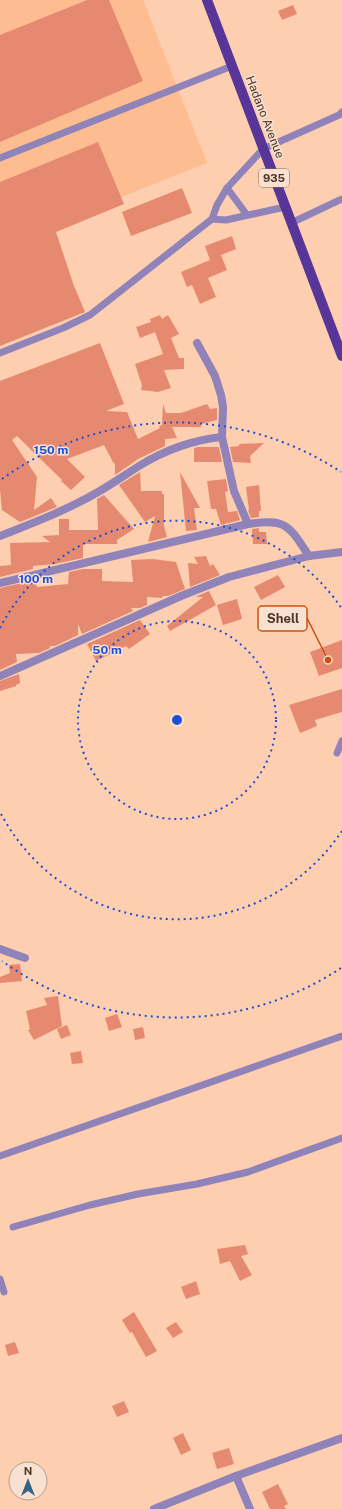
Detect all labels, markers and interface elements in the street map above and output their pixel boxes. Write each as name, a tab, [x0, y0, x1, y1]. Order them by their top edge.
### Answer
street label: Hadano Avenue	[243, 74, 287, 160]
road number: 935	[259, 169, 289, 187]
text: 150 m	[34, 443, 68, 457]
text: 100 m	[19, 572, 53, 586]
callout: Shell	[258, 606, 307, 631]
text: Shell	[267, 611, 299, 626]
text: 50 m	[92, 643, 122, 657]
centre of rings	[170, 713, 184, 727]
north arrow	[8, 1461, 48, 1501]
text: N	[24, 1465, 32, 1477]

